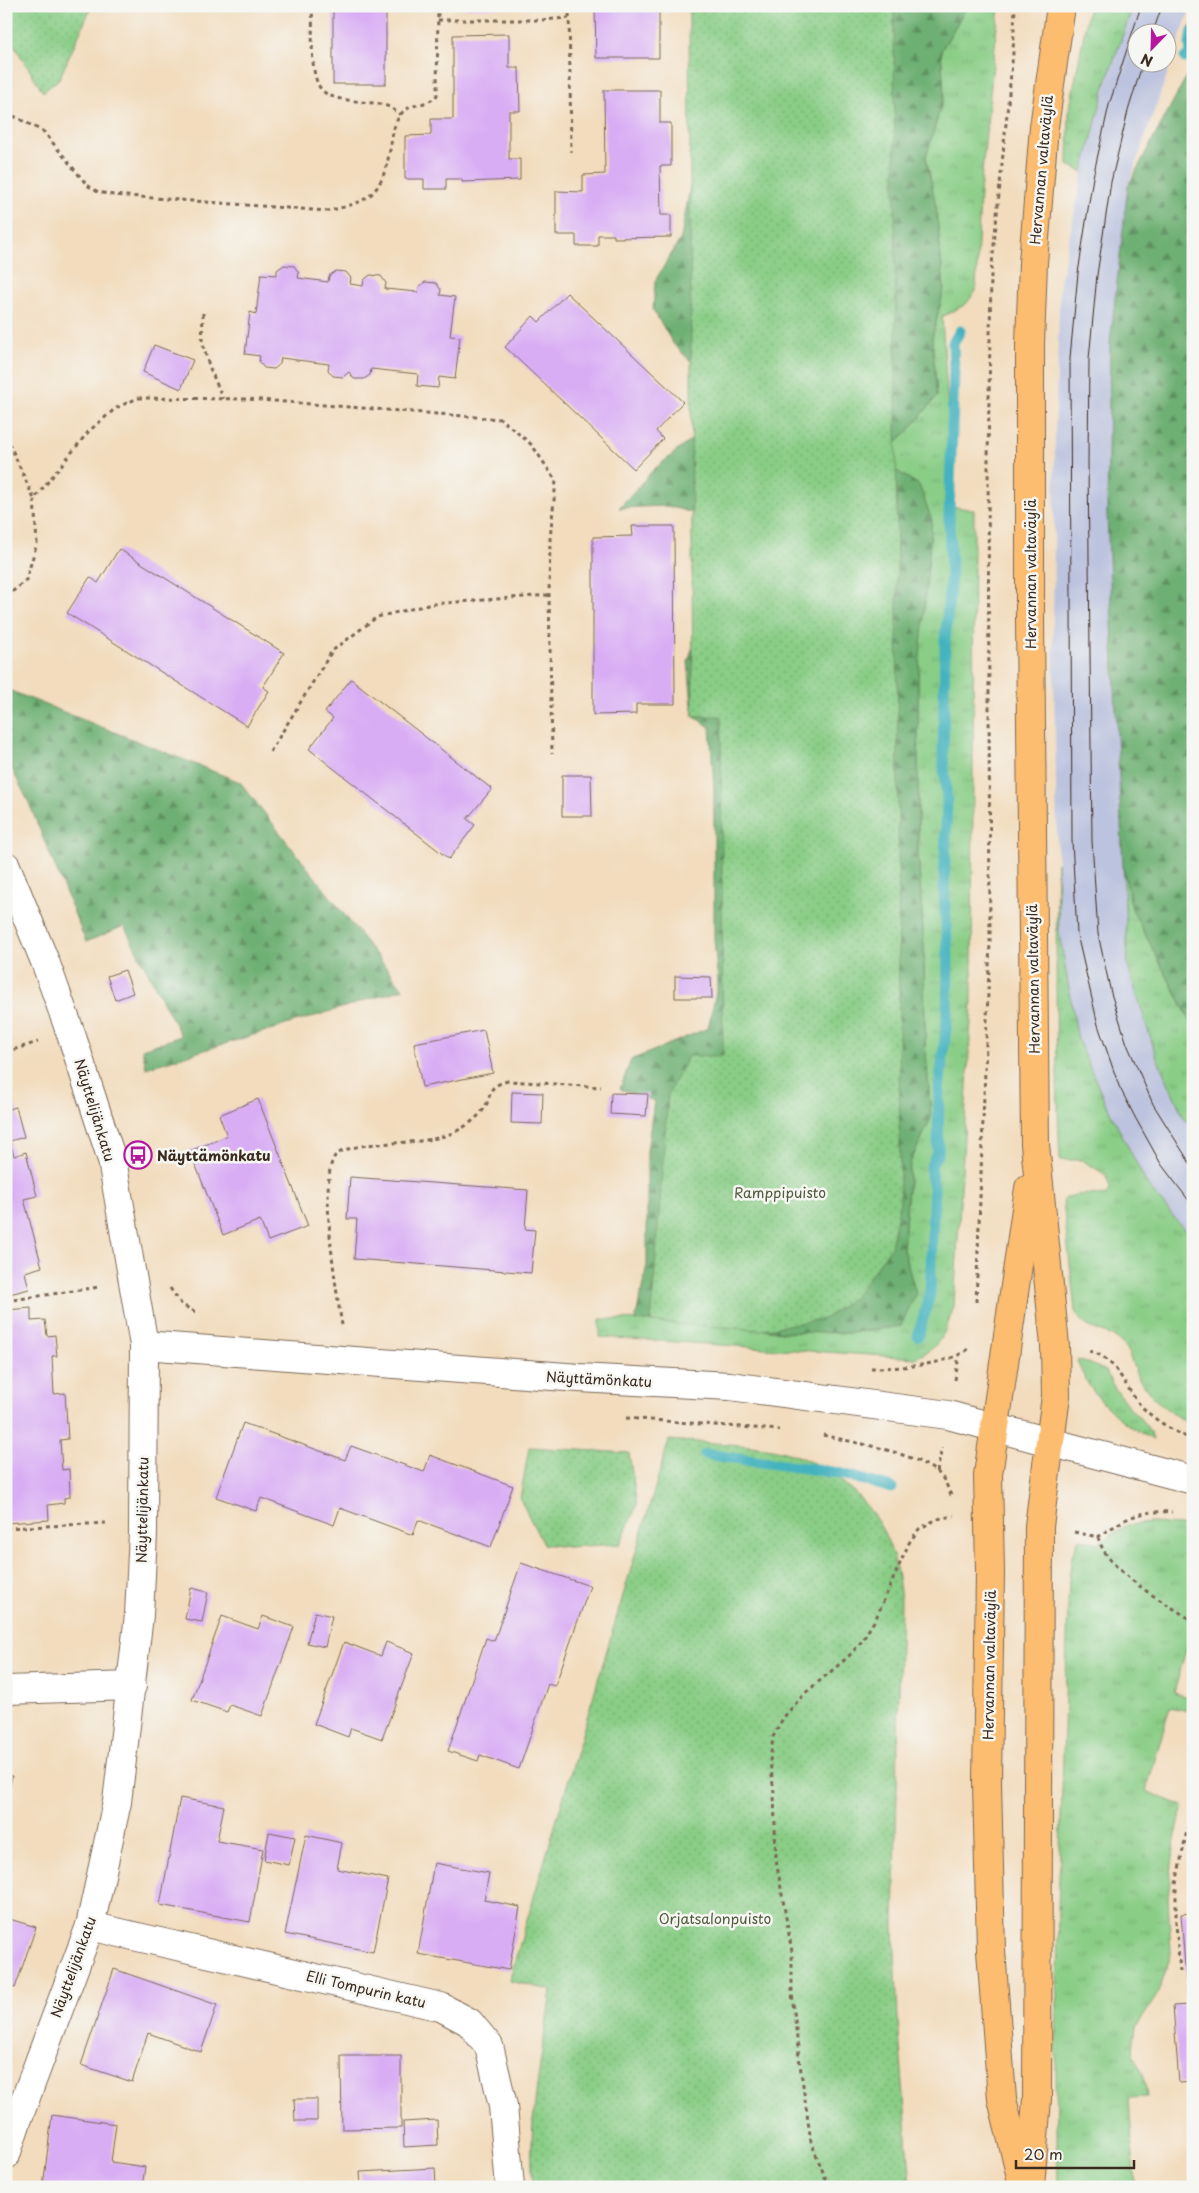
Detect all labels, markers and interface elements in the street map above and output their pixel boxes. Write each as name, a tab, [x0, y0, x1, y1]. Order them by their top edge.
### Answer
north arrow	[1126, 22, 1176, 72]
text: N	[1138, 49, 1156, 72]
street label: Hervannan valtaväylä	[1024, 94, 1058, 246]
street label: Hervannan valtaväylä	[1020, 499, 1041, 649]
street label: Hervannan valtaväylä	[1021, 904, 1045, 1054]
street label: Näyttelijänkatu	[69, 1056, 121, 1164]
bus stop icon: Näyttämönkatu	[123, 1140, 153, 1170]
place label: Näyttämönkatu	[157, 1145, 271, 1166]
park label: Ramppipuisto	[734, 1182, 826, 1203]
street label: Näyttämönkatu	[546, 1366, 652, 1392]
street label: Näyttelijänkatu	[131, 1457, 153, 1563]
street label: Hervannan valtaväylä	[977, 1590, 1001, 1740]
park label: Orjatsalonpuisto	[659, 1908, 772, 1929]
street label: Näyttelijänkatu	[45, 1913, 101, 2021]
street label: Elli Tompurin katu	[304, 1965, 428, 2013]
scale bar	[1016, 2138, 1134, 2170]
text: 20 m	[1024, 2142, 1063, 2165]

